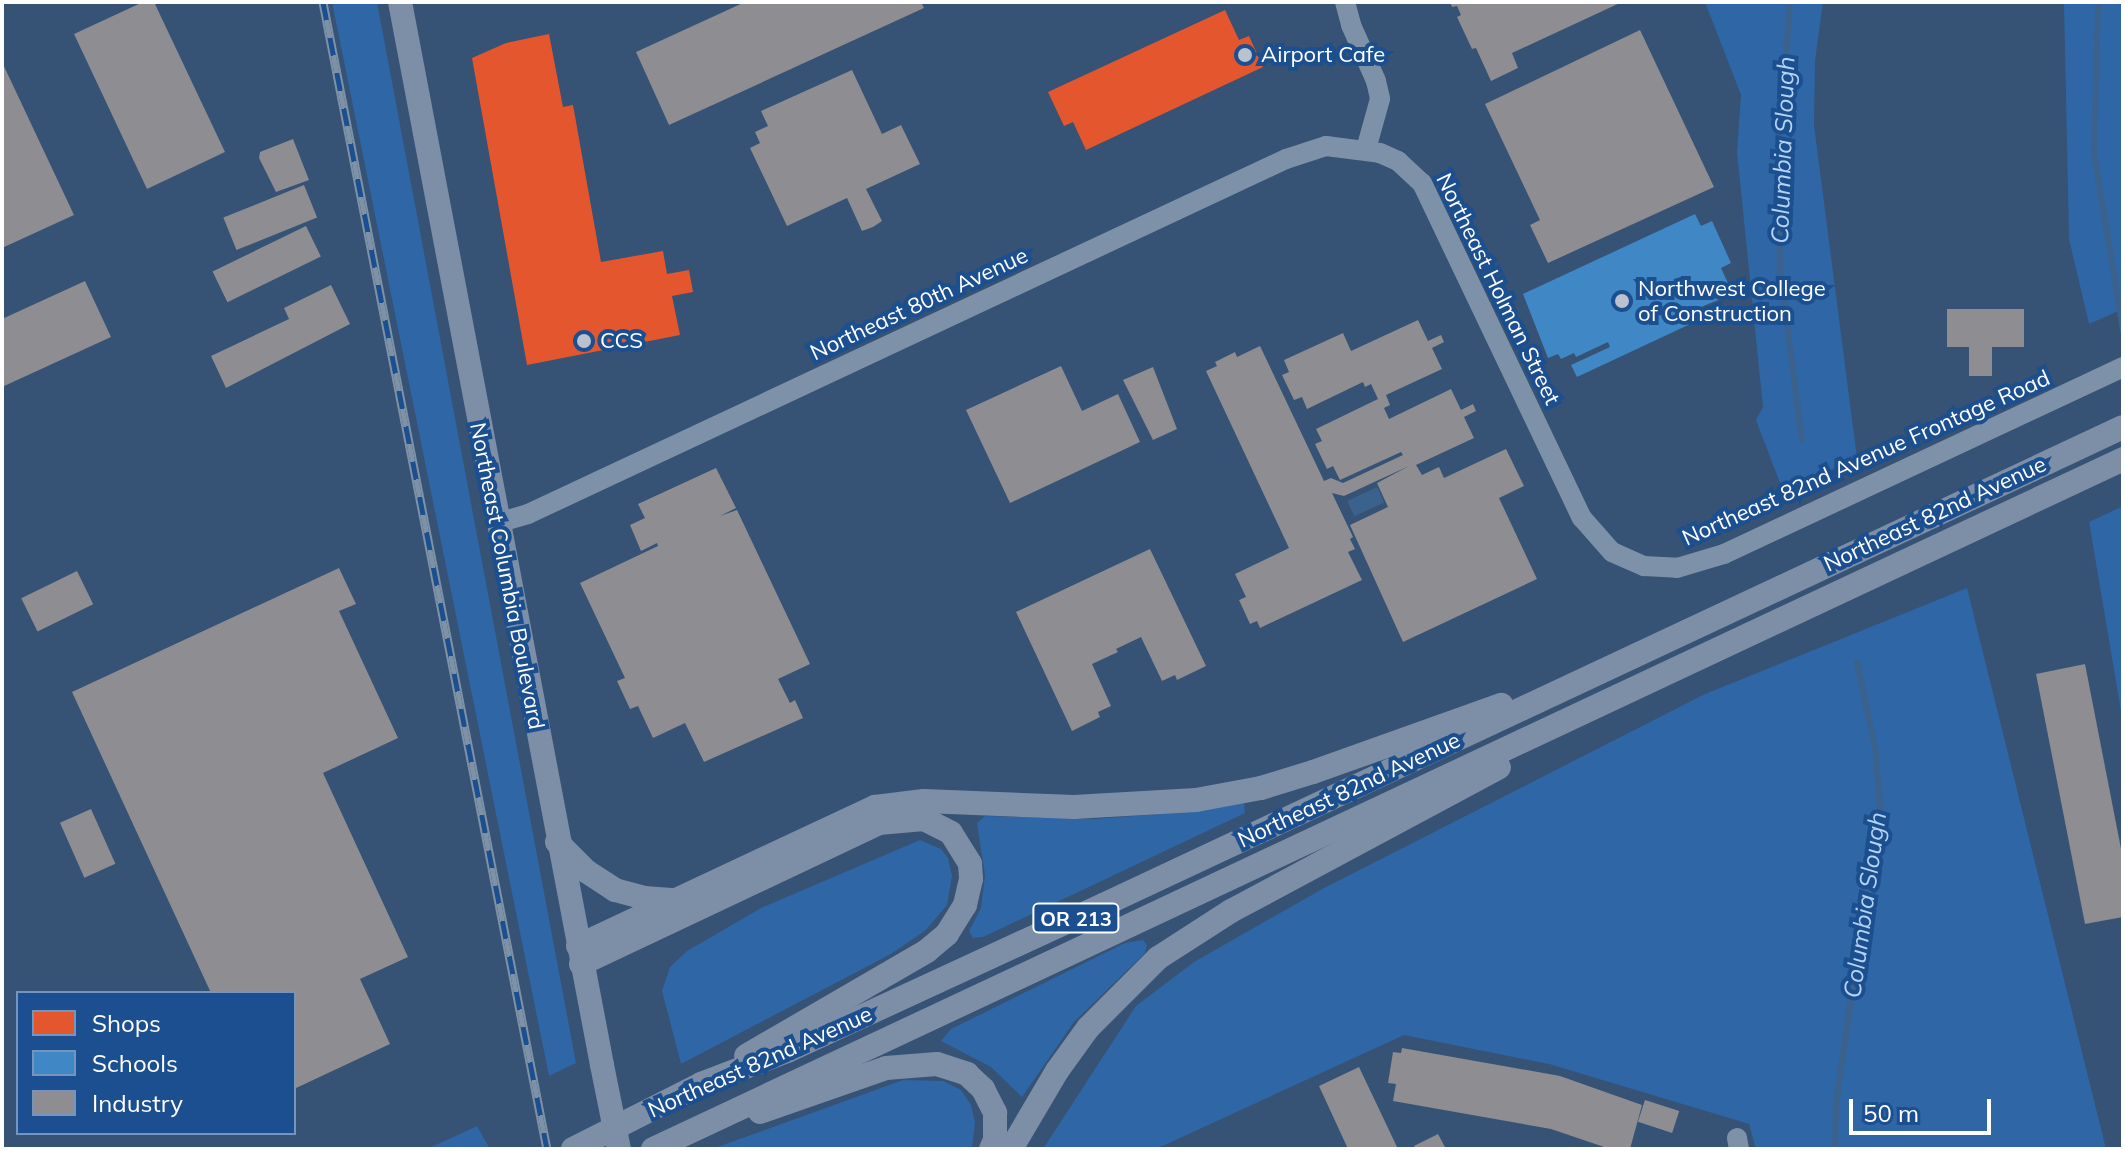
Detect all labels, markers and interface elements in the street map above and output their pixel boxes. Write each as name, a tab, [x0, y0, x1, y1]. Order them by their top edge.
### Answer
place label: Airport Cafe	[1261, 42, 1385, 68]
marker: Airport Cafe	[1236, 46, 1254, 64]
water label: Columbia Slough	[1765, 56, 1801, 244]
street label: Northeast Holman Street	[1430, 169, 1566, 409]
street label: Northeast 80th Avenue	[806, 242, 1032, 366]
place label: Northwest College of Construction	[1638, 275, 1826, 326]
marker: Northwest College of Construction	[1613, 292, 1631, 310]
place label: CCS	[600, 328, 643, 354]
marker: CCS	[575, 332, 593, 350]
street label: Northeast 82nd Avenue Frontage Road	[1678, 365, 2054, 551]
street label: Northeast Columbia Boulevard	[464, 420, 550, 732]
street label: Northeast 82nd Avenue	[1820, 451, 2050, 577]
street label: Northeast 82nd Avenue	[1234, 727, 1464, 853]
water label: Columbia Slough	[1838, 810, 1892, 1000]
road number: OR 213	[1032, 902, 1120, 934]
legend	[16, 991, 296, 1135]
street label: Northeast 82nd Avenue	[644, 1001, 876, 1123]
text: Shops	[92, 1008, 161, 1038]
text: Schools	[92, 1048, 178, 1078]
scale bar	[1853, 1083, 1995, 1133]
text: Industry	[92, 1088, 183, 1118]
text: 50 m	[1863, 1098, 1919, 1128]

